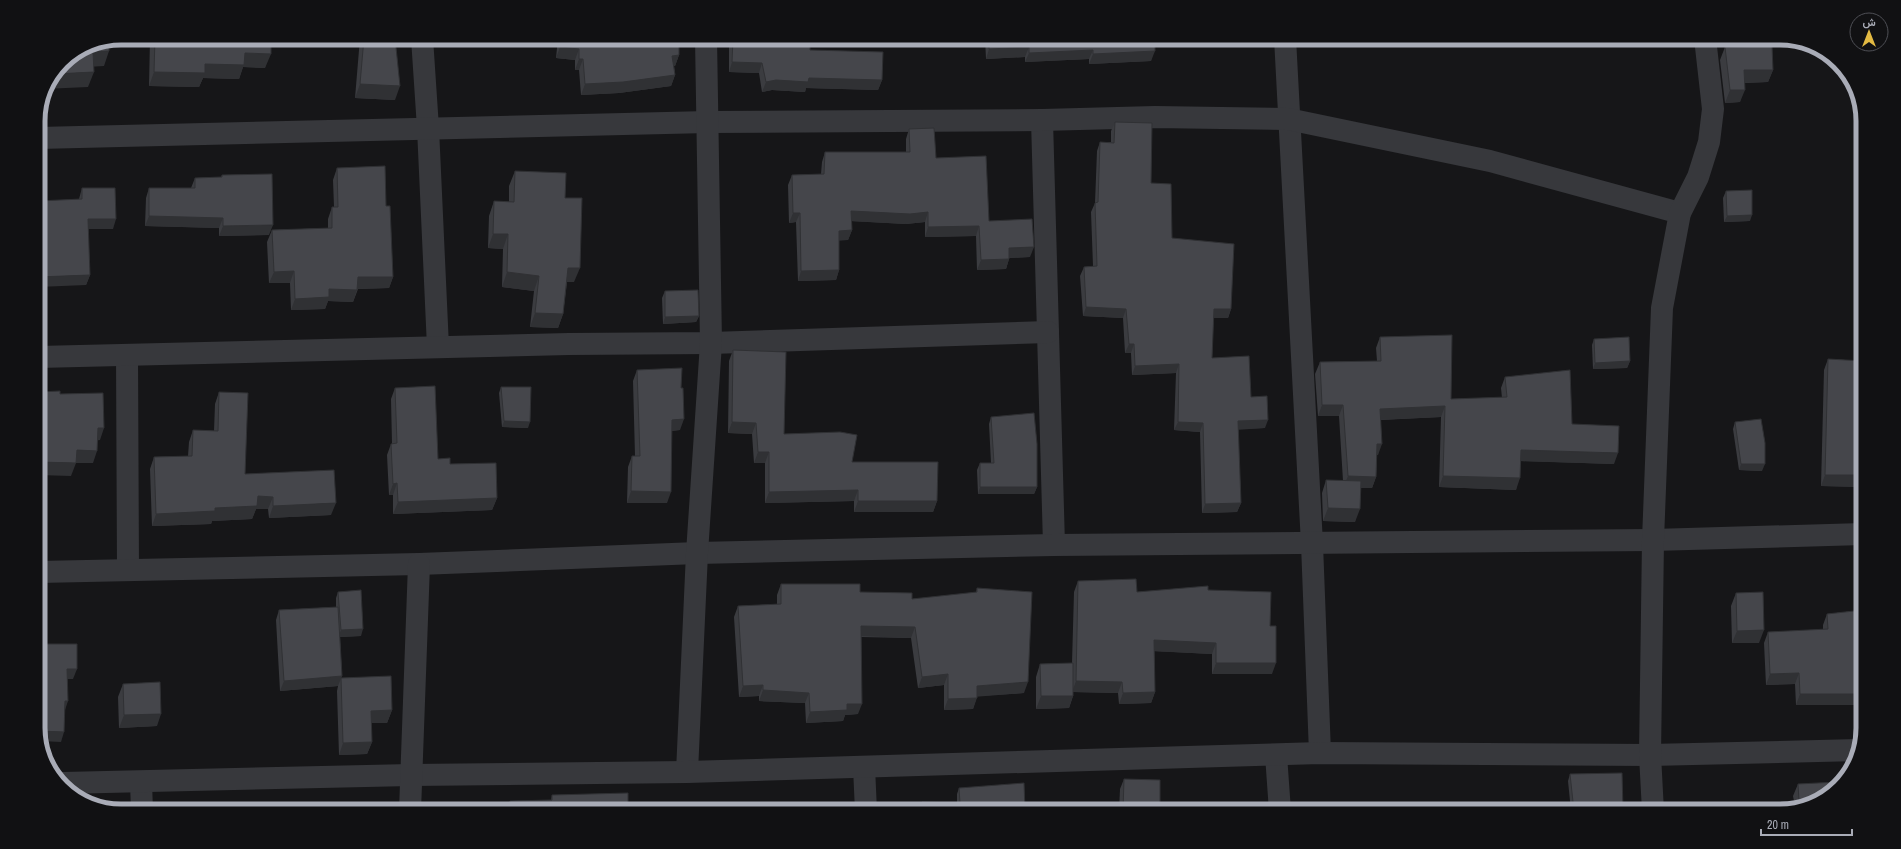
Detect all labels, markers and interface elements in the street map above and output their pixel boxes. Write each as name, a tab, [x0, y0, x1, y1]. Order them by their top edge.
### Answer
north arrow	[1849, 12, 1889, 52]
text: ش	[1862, 15, 1876, 29]
scale bar	[1761, 811, 1852, 837]
text: 20 m	[1767, 817, 1789, 833]

